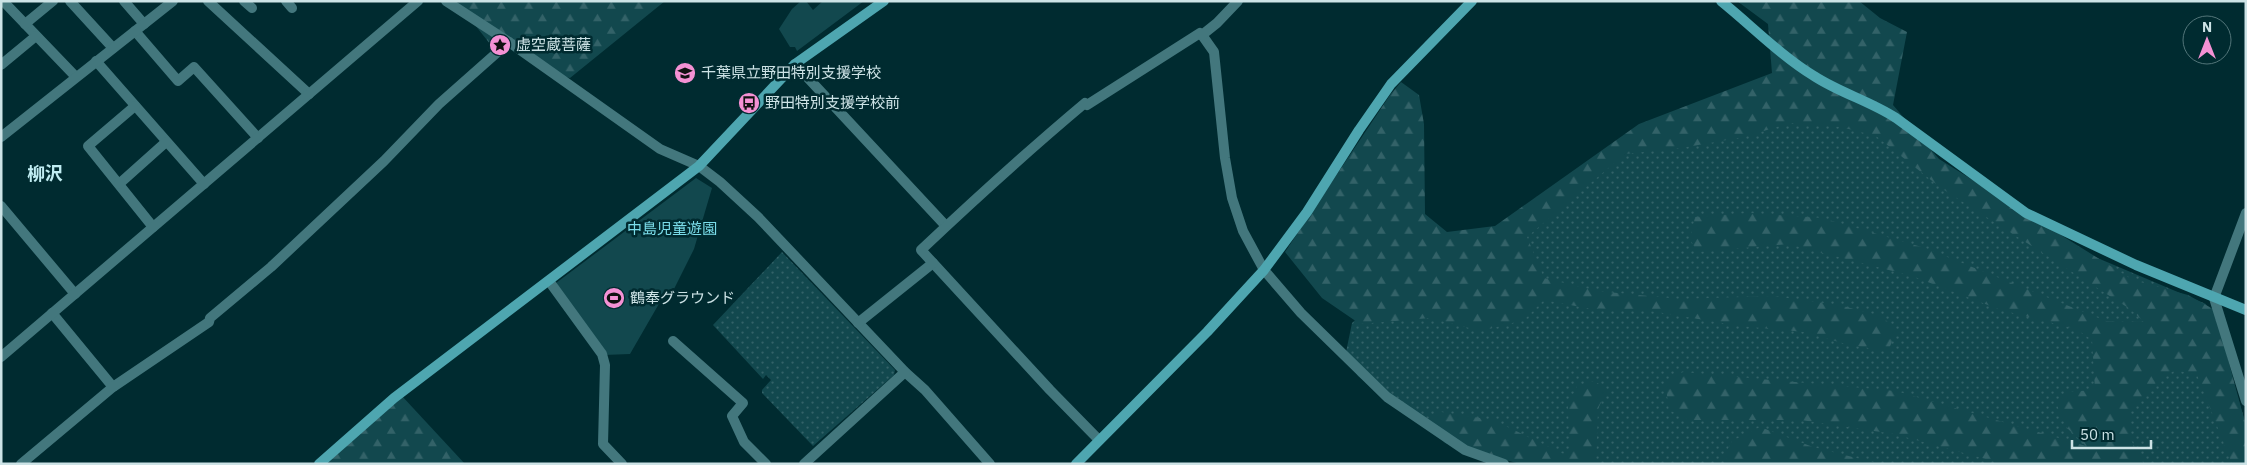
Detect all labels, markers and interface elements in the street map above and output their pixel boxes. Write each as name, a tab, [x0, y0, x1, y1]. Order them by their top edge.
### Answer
north arrow	[2182, 15, 2232, 65]
text: N	[2202, 18, 2212, 36]
place icon: 虚空蔵菩薩	[488, 33, 512, 57]
place label: 虚空蔵菩薩	[516, 35, 591, 54]
school or university icon: 千葉県立野田特別支援学校	[673, 61, 697, 85]
place label: 千葉県立野田特別支援学校	[701, 63, 881, 82]
bus stop icon: 野田特別支援学校前	[737, 91, 761, 115]
place label: 野田特別支援学校前	[765, 93, 900, 112]
district label: 柳沢	[27, 162, 63, 185]
park label: 中島児童遊園	[627, 219, 717, 238]
sports icon: 鶴奉グラウンド	[602, 286, 626, 310]
place label: 鶴奉グラウンド	[630, 288, 735, 307]
scale bar	[2072, 418, 2151, 450]
text: 50 m	[2080, 425, 2115, 444]

